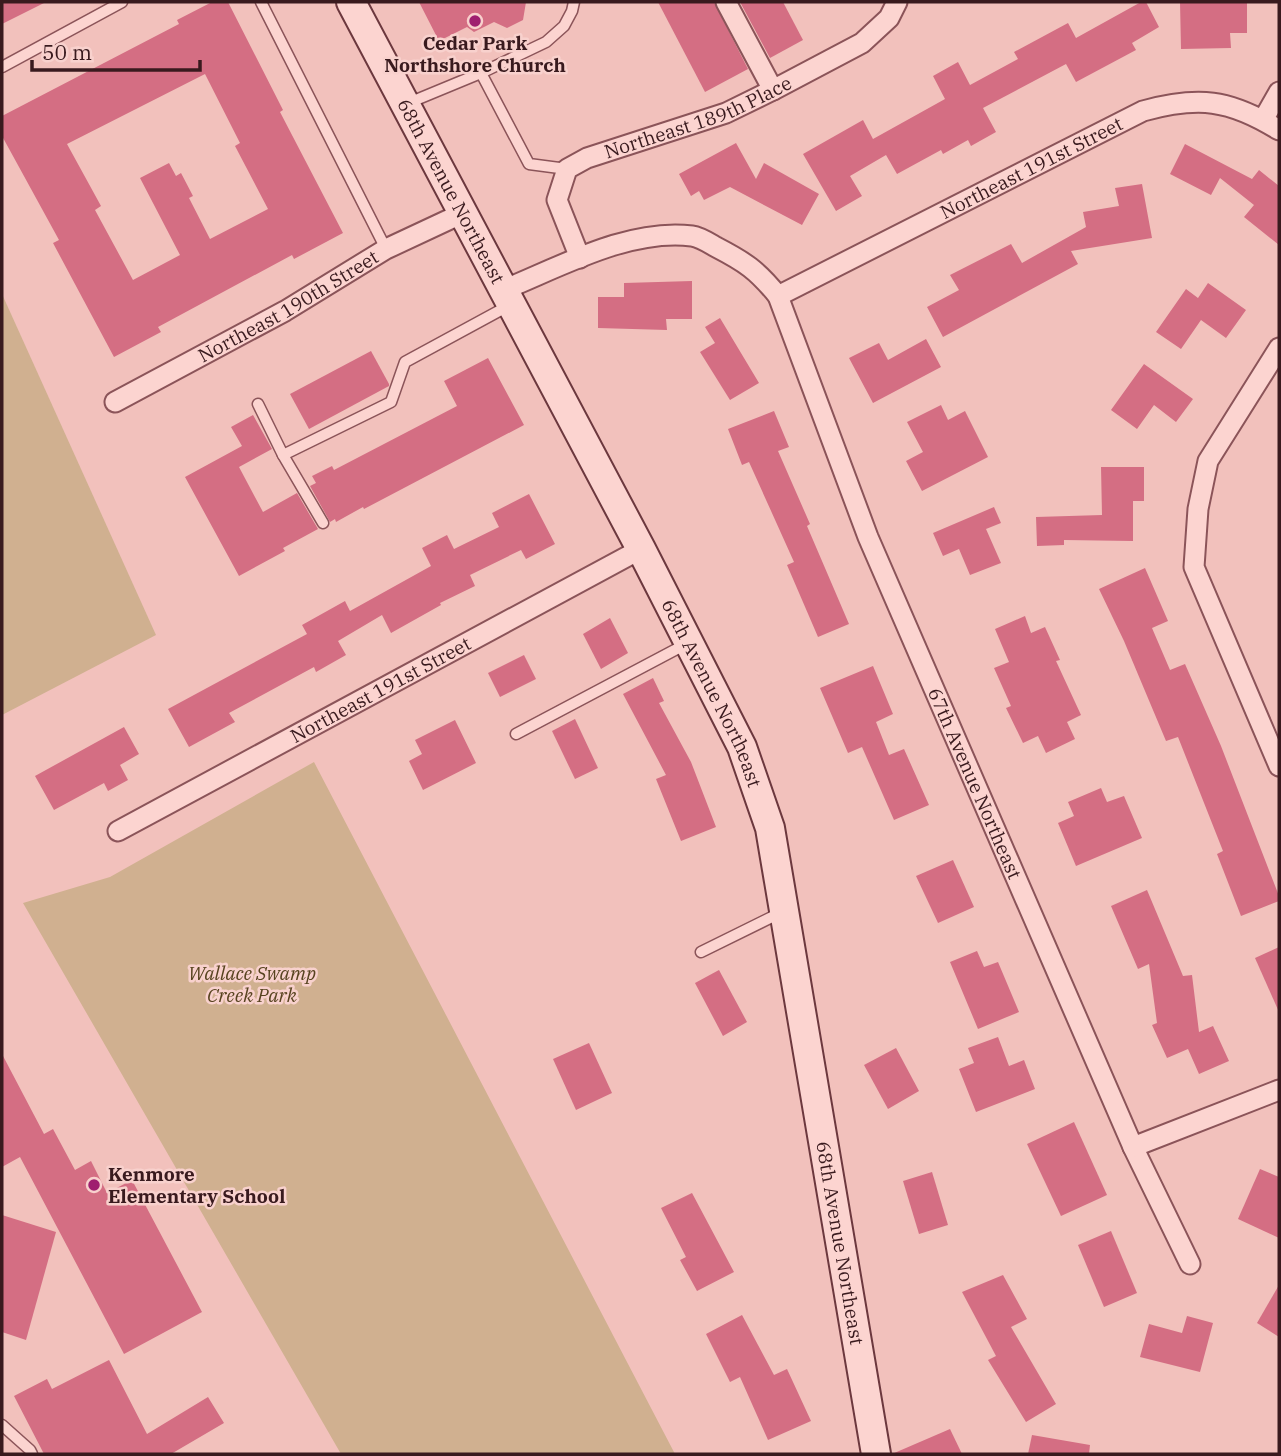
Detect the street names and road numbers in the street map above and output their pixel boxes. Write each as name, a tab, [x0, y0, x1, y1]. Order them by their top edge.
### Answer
street label: Northeast 189th Place	[601, 70, 795, 164]
street label: 68th Avenue Northeast	[392, 94, 510, 288]
street label: Northeast 191st Street	[936, 111, 1127, 224]
street label: Northeast 190th Street	[194, 244, 383, 367]
street label: 68th Avenue Northeast	[657, 595, 767, 791]
street label: Northeast 191st Street	[286, 631, 475, 748]
street label: 67th Avenue Northeast	[923, 684, 1027, 883]
street label: 68th Avenue Northeast	[811, 1139, 869, 1347]

